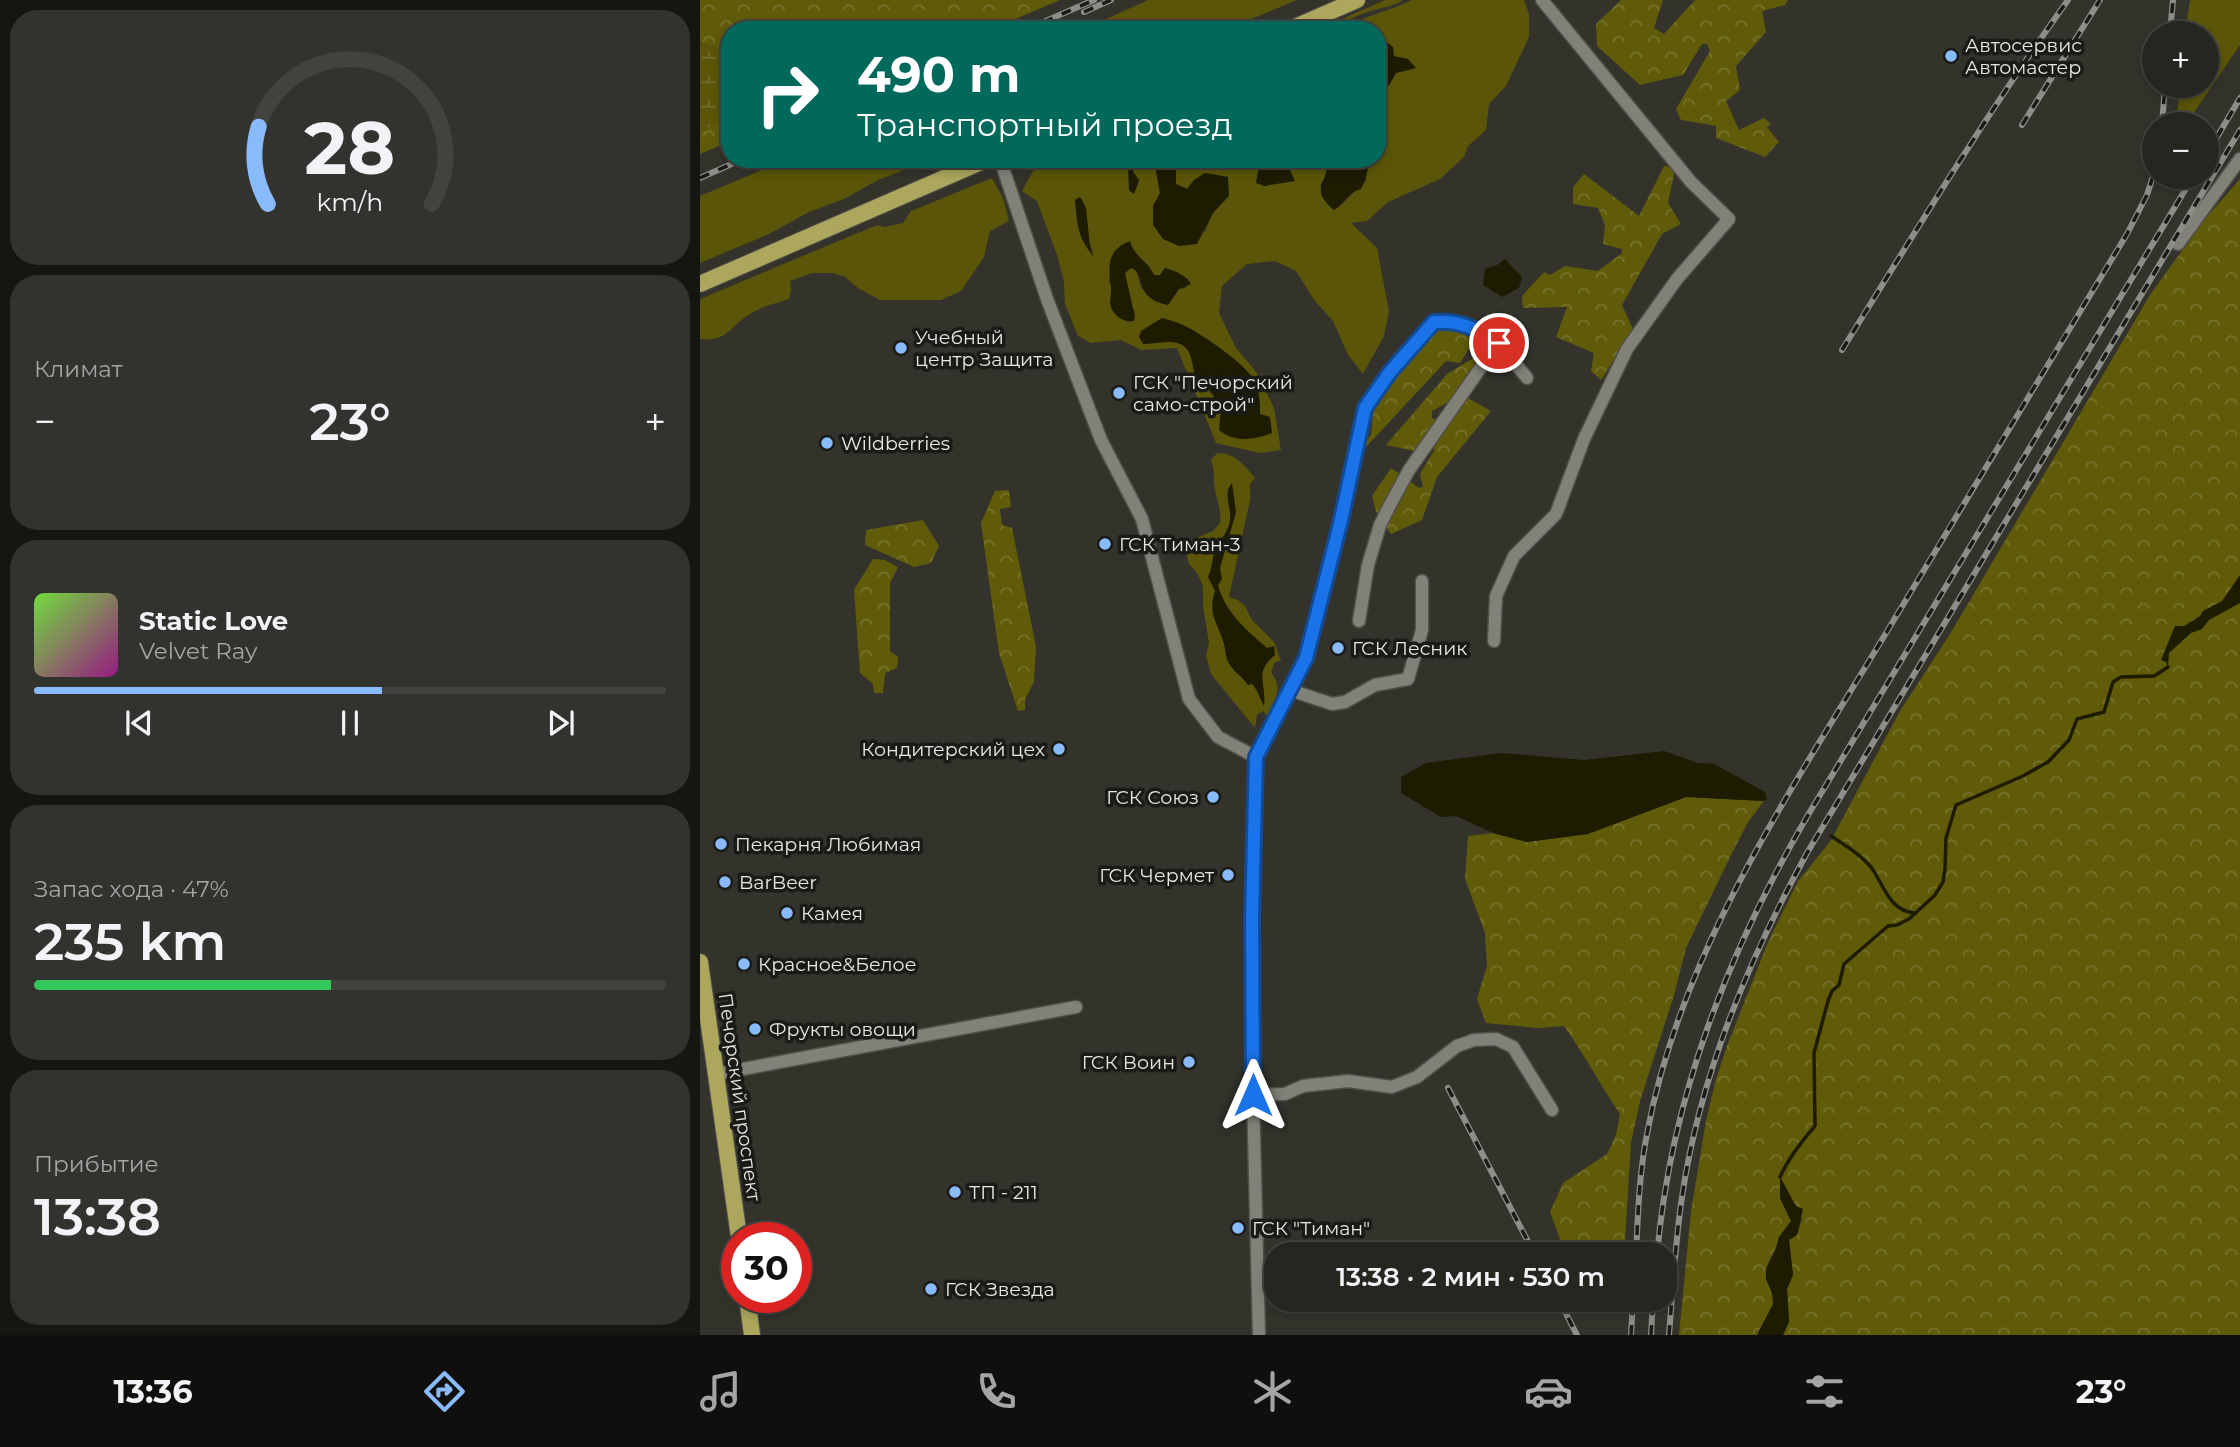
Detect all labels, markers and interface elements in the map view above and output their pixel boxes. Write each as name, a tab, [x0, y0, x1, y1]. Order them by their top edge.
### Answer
map controls	[2142, 21, 2219, 189]
button: +	[2142, 21, 2219, 98]
place label: Автосервис Автомастер	[1965, 34, 2082, 79]
text: 490 m	[857, 45, 1020, 104]
marker: Автосервис Автомастер	[1943, 48, 1959, 64]
icon: right	[742, 49, 833, 140]
text: 28	[305, 104, 396, 192]
text: Транспортный проезд	[857, 105, 1233, 144]
button: −	[2142, 112, 2219, 189]
text: km/h	[317, 186, 383, 216]
pin	[1469, 313, 1529, 373]
icon: arrive	[1480, 324, 1518, 362]
place label: Учебный центр Защита	[915, 326, 1053, 371]
marker: Учебный центр Защита	[893, 340, 909, 356]
text: Климат	[34, 355, 123, 383]
place label: ГСК "Печорский само-строй"	[1133, 371, 1293, 416]
marker: ГСК "Печорский само-строй"	[1111, 385, 1127, 401]
text: 23°	[309, 390, 391, 453]
text: −	[34, 398, 56, 445]
text: +	[644, 398, 666, 445]
place label: Wildberries	[841, 432, 950, 455]
marker: Wildberries	[819, 435, 835, 451]
place label: ГСК Тиман-3	[1119, 533, 1240, 556]
marker: ГСК Тиман-3	[1097, 536, 1113, 552]
text: Static Love	[139, 605, 288, 637]
text: Velvet Ray	[139, 637, 257, 665]
place label: ГСК Лесник	[1352, 637, 1467, 660]
marker: ГСК Лесник	[1330, 640, 1346, 656]
icon: previous	[120, 704, 158, 742]
icon: pause	[331, 704, 369, 742]
icon: next	[542, 704, 580, 742]
place label: Кондитерский цех	[861, 738, 1045, 761]
marker: Кондитерский цех	[1051, 741, 1067, 757]
place label: ГСК Союз	[1106, 786, 1199, 809]
marker: ГСК Союз	[1205, 789, 1221, 805]
place label: Пекарня Любимая	[735, 833, 921, 856]
marker: Пекарня Любимая	[713, 836, 729, 852]
place label: ГСК Чермет	[1099, 864, 1214, 887]
marker: ГСК Чермет	[1220, 867, 1236, 883]
place label: BarBeer	[739, 871, 817, 894]
marker: BarBeer	[717, 874, 733, 890]
text: Запас хода · 47%	[34, 875, 229, 903]
place label: Камея	[801, 902, 863, 925]
marker: Камея	[779, 905, 795, 921]
text: 235 km	[34, 910, 226, 973]
place label: Красное&Белое	[758, 953, 916, 976]
marker: Красное&Белое	[736, 956, 752, 972]
street label: Печорский проспект	[714, 992, 765, 1203]
place label: Фрукты овощи	[769, 1018, 916, 1041]
marker: Фрукты овощи	[747, 1021, 763, 1037]
place label: ГСК Воин	[1082, 1051, 1175, 1074]
marker: ГСК Воин	[1181, 1054, 1197, 1070]
position arrow	[1216, 1058, 1290, 1132]
text: Прибытие	[34, 1150, 159, 1178]
place label: ТП - 211	[969, 1181, 1038, 1204]
marker: ТП - 211	[947, 1184, 963, 1200]
text: 13:38	[34, 1185, 161, 1248]
place label: ГСК "Тиман"	[1252, 1217, 1370, 1240]
marker: ГСК "Тиман"	[1230, 1220, 1246, 1236]
speed limit sign: 30	[721, 1222, 812, 1313]
text: 13:38 · 2 мин · 530 m	[1336, 1261, 1605, 1293]
place label: ГСК Звезда	[945, 1278, 1055, 1301]
marker: ГСК Звезда	[923, 1281, 939, 1297]
icon: directions	[420, 1367, 469, 1416]
icon: music	[696, 1367, 745, 1416]
icon: phone	[972, 1367, 1021, 1416]
icon: climate	[1248, 1367, 1297, 1416]
icon: car	[1524, 1367, 1573, 1416]
icon: filters	[1800, 1367, 1849, 1416]
text: 13:36	[114, 1372, 193, 1411]
text: 23°	[2076, 1372, 2126, 1411]

